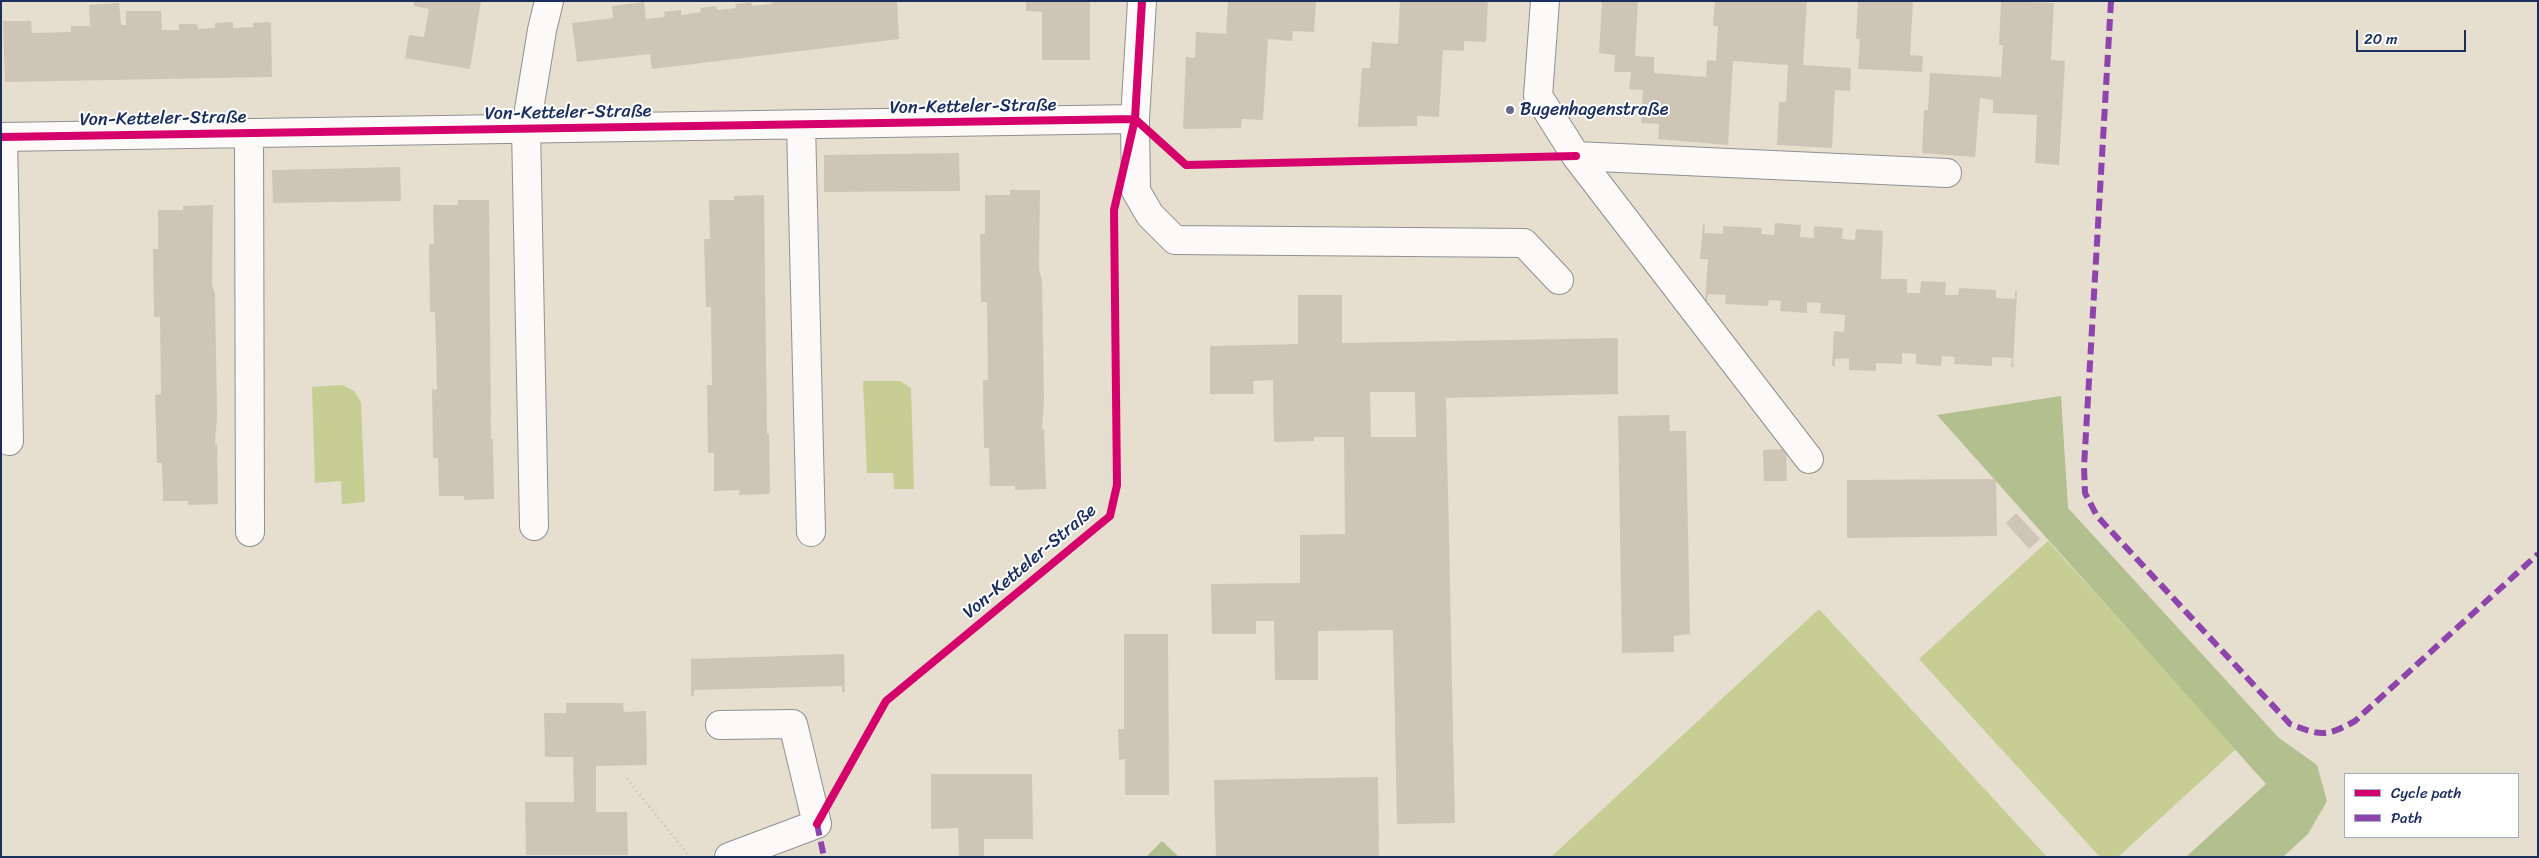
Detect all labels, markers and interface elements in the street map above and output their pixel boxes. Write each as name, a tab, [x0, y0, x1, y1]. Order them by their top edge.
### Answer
scale bar	[2359, 20, 2469, 52]
text: 20 m	[2364, 26, 2398, 52]
street label: Von-Ketteler-Straße	[889, 95, 1057, 119]
place label: Bugenhagenstraße	[1520, 99, 1668, 121]
street label: Von-Ketteler-Straße	[484, 101, 652, 125]
marker: Bugenhagenstraße	[1504, 104, 1516, 116]
street label: Von-Ketteler-Straße	[79, 107, 247, 131]
street label: Von-Ketteler-Straße	[959, 500, 1101, 624]
legend	[2344, 773, 2519, 838]
text: Cycle path	[2391, 780, 2461, 806]
text: Path	[2391, 805, 2422, 831]

